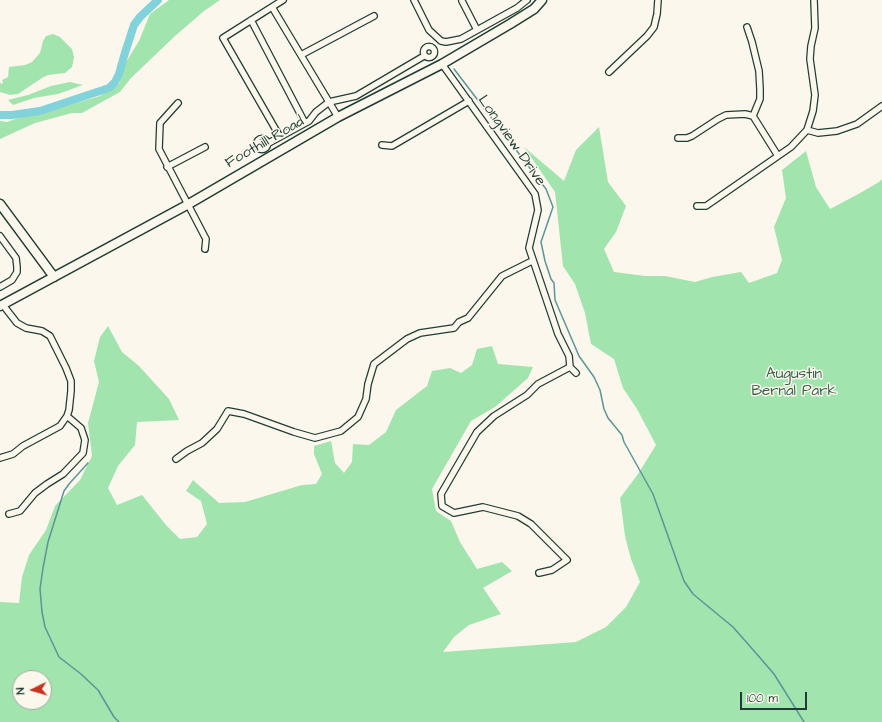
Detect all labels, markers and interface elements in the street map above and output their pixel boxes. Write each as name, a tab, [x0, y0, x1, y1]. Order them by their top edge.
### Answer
street label: Longview Drive	[473, 92, 549, 190]
street label: Foothill Road	[222, 113, 308, 173]
park label: Augustin Bernal Park	[751, 366, 837, 401]
north arrow	[12, 670, 52, 710]
scale bar	[742, 684, 809, 710]
text: N	[13, 687, 28, 695]
text: 100 m	[747, 690, 778, 707]

